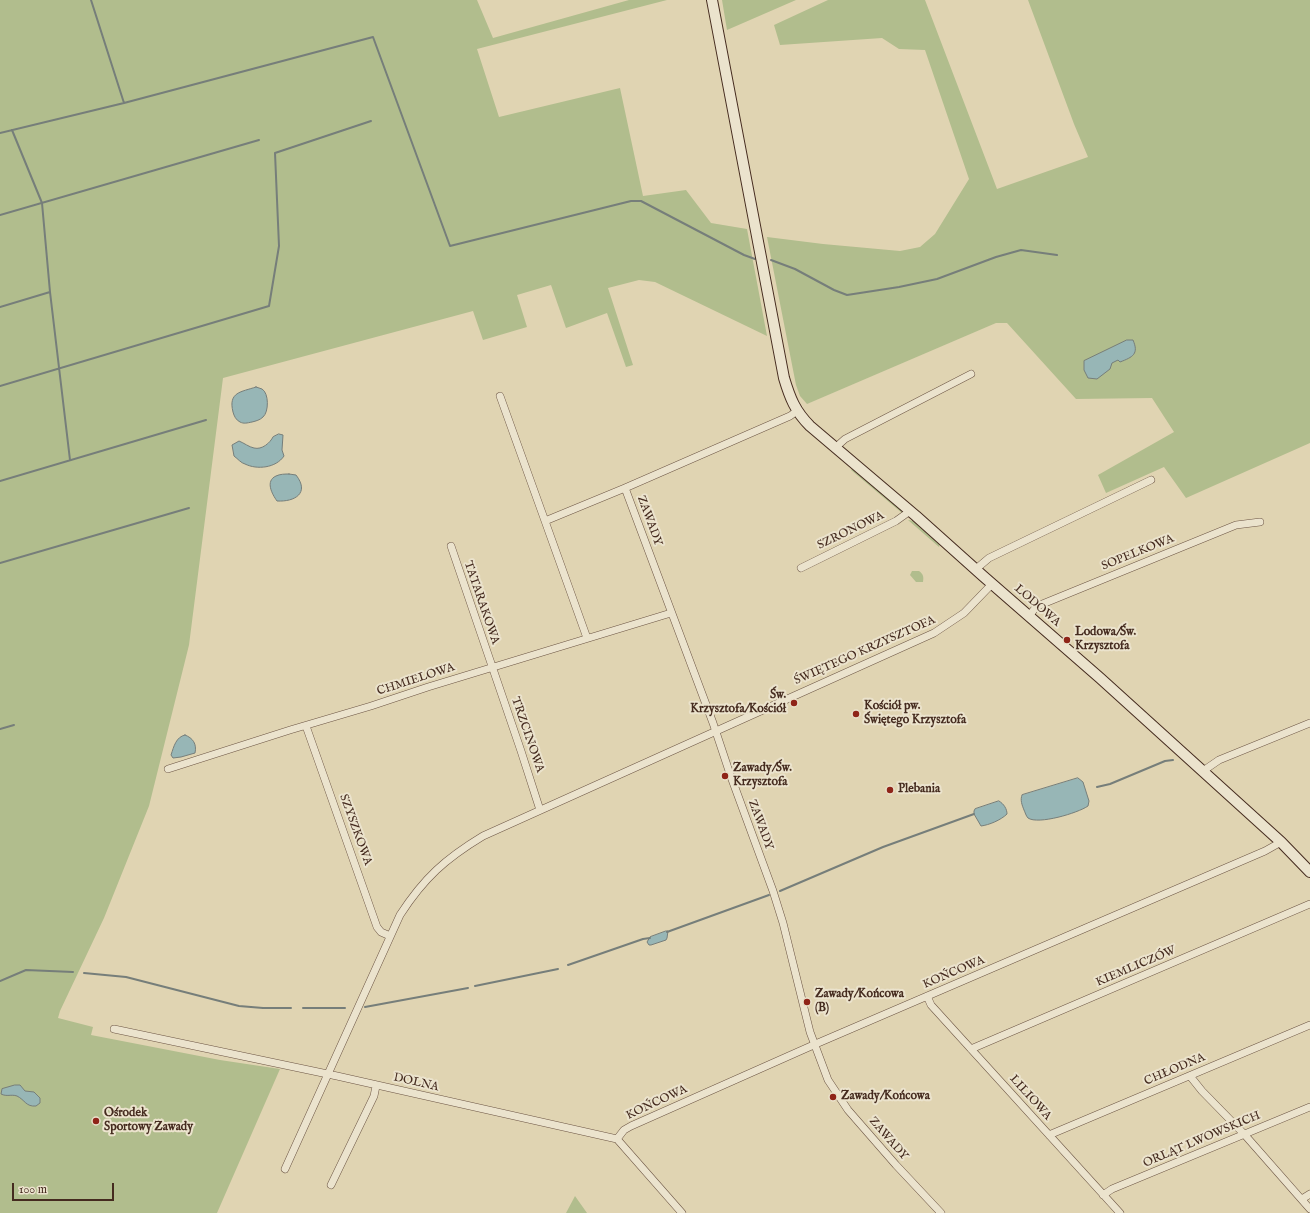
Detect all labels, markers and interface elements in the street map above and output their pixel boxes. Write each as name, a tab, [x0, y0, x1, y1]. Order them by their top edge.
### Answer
street label: ZAWADY	[633, 494, 665, 548]
street label: SZRONOWA	[815, 509, 887, 553]
street label: SOPELKOWA	[1100, 532, 1176, 574]
street label: TATARAKOWA	[460, 559, 502, 647]
street label: LODOWA	[1011, 582, 1063, 630]
street label: ŚWIĘTEGO KRZYSZTOFA	[792, 613, 938, 689]
place label: Lodowa/Św. Krzysztofa	[1075, 626, 1136, 654]
marker: Lodowa/Św. Krzysztofa	[1062, 635, 1072, 645]
street label: CHMIELOWA	[375, 661, 457, 699]
place label: Św. Krzysztofa/Kościół	[690, 689, 786, 717]
street label: TRZCINOWA	[507, 695, 547, 775]
marker: Św. Krzysztofa/Kościół	[789, 698, 799, 708]
place label: Kościół pw. Świętego Krzysztofa	[864, 700, 966, 728]
marker: Kościół pw. Świętego Krzysztofa	[851, 709, 861, 719]
place label: Zawady/Św. Krzysztofa	[733, 762, 792, 790]
marker: Zawady/Św. Krzysztofa	[720, 771, 730, 781]
place label: Plebania	[898, 783, 940, 797]
marker: Plebania	[885, 785, 895, 795]
street label: SZYSZKOWA	[335, 792, 375, 868]
street label: ZAWADY	[744, 798, 776, 852]
street label: KIEMLICZÓW	[1094, 944, 1178, 990]
street label: KOŃCOWA	[921, 953, 987, 993]
place label: Zawady/Końcowa (B)	[815, 988, 904, 1016]
marker: Zawady/Końcowa (B)	[802, 997, 812, 1007]
street label: CHŁODNA	[1142, 1051, 1208, 1089]
street label: DOLNA	[392, 1071, 440, 1095]
street label: LILIOWA	[1006, 1072, 1054, 1124]
street label: KOŃCOWA	[624, 1083, 690, 1123]
place label: Zawady/Końcowa	[841, 1090, 930, 1104]
marker: Zawady/Końcowa	[828, 1092, 838, 1102]
place label: Ośrodek Sportowy Zawady	[104, 1107, 193, 1135]
street label: ORLĄT LWOWSKICH	[1141, 1109, 1263, 1171]
street label: ZAWADY	[865, 1114, 911, 1164]
marker: Ośrodek Sportowy Zawady	[91, 1116, 101, 1126]
scale bar	[14, 1175, 116, 1201]
text: 100 m	[19, 1182, 47, 1197]

